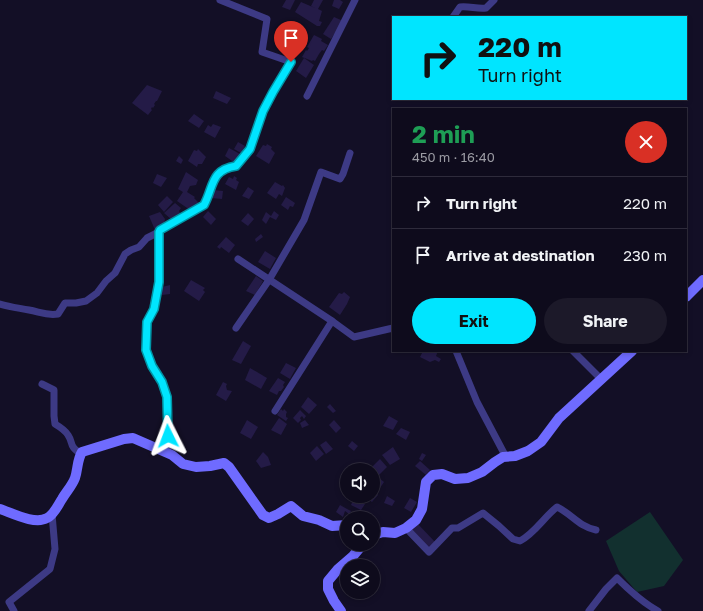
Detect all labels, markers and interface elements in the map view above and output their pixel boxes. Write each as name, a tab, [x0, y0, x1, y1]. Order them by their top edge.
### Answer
pin	[274, 21, 308, 62]
icon: arrive	[280, 27, 302, 49]
text: 220 m	[478, 30, 562, 63]
icon: right	[412, 32, 464, 84]
text: Turn right	[478, 64, 562, 86]
text: 2 min	[412, 119, 475, 148]
button: close	[625, 121, 667, 163]
text: 450 m · 16:40	[412, 149, 495, 165]
icon: right	[412, 192, 434, 214]
text: Turn right	[446, 194, 517, 212]
text: 220 m	[623, 194, 667, 212]
icon: arrive	[412, 244, 434, 266]
text: Arrive at destination	[446, 246, 595, 264]
text: 230 m	[623, 246, 667, 264]
button: Exit	[412, 298, 536, 344]
button: Share	[544, 298, 667, 344]
position arrow	[147, 415, 189, 457]
map controls	[340, 463, 380, 599]
button: sound	[340, 463, 380, 503]
button: search	[340, 511, 380, 551]
button: layers	[340, 559, 380, 599]

